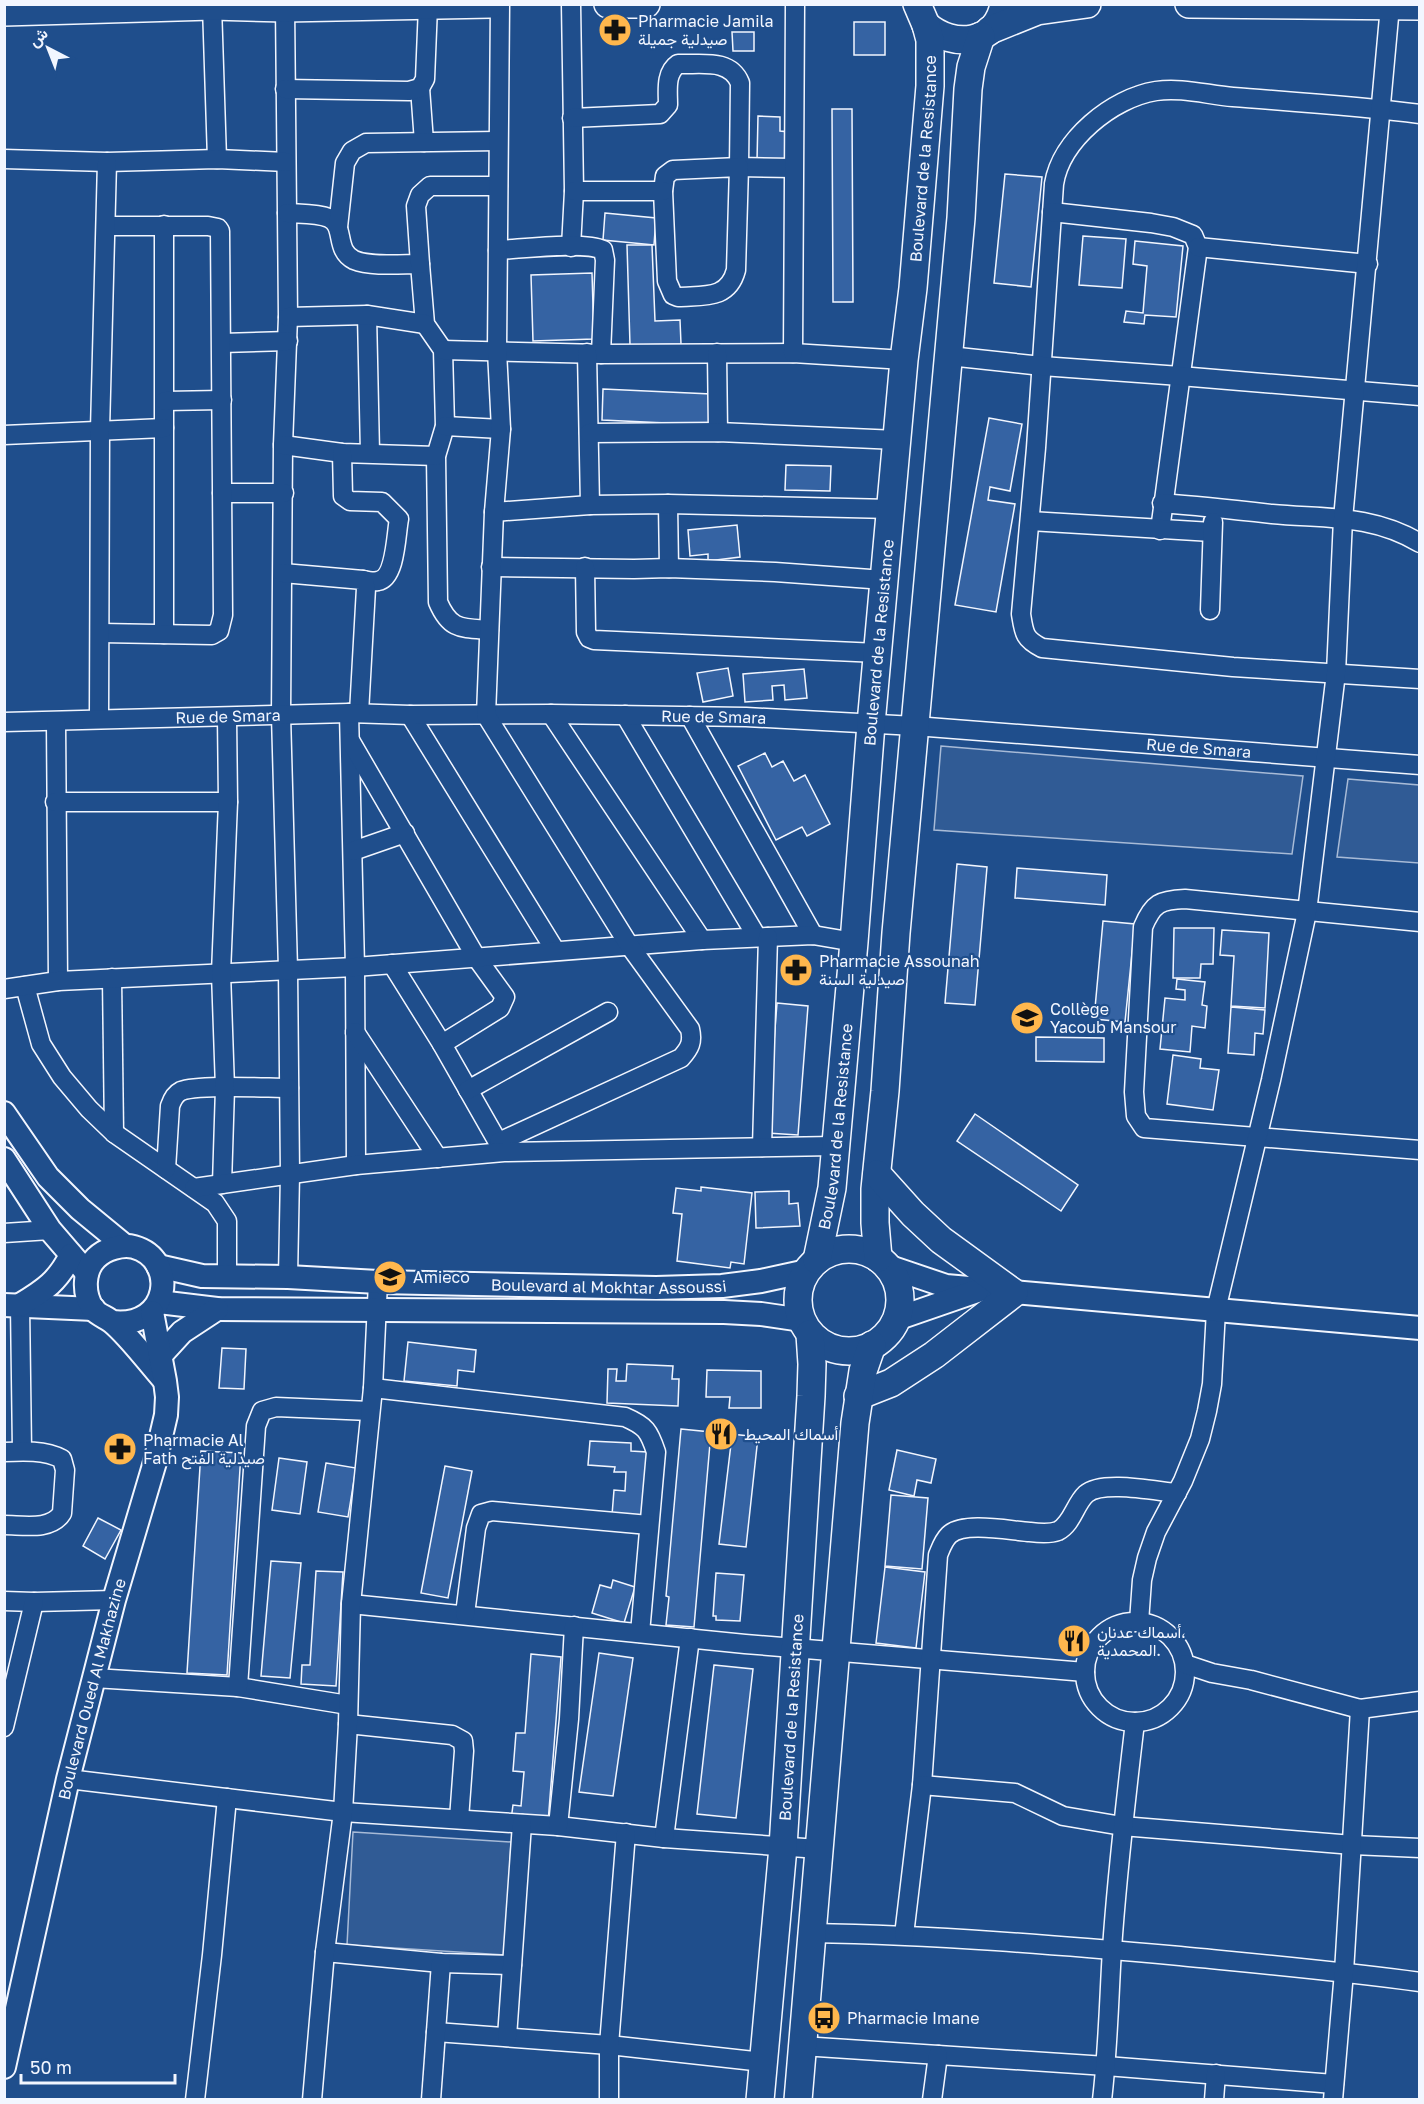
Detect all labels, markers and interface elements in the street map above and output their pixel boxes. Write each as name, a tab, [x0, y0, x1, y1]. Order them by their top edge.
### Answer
place label: Pharmacie Jamila صيدلية جميلة	[638, 11, 774, 49]
pharmacy icon: Pharmacie Jamila صيدلية جميلة	[597, 12, 633, 48]
north arrow	[18, 18, 78, 78]
text: ش	[24, 23, 52, 51]
street label: Boulevard de la Resistance	[905, 55, 940, 263]
street label: Boulevard de la Resistance	[859, 538, 898, 747]
street label: Rue de Smara	[175, 705, 281, 728]
street label: Rue de Smara	[661, 706, 767, 728]
street label: Rue de Smara	[1145, 734, 1252, 762]
place label: Pharmacie Assounah صيدلية السنة	[819, 951, 980, 989]
pharmacy icon: Pharmacie Assounah صيدلية السنة	[778, 952, 814, 988]
place label: Collège Yacoub Mansour	[1050, 999, 1176, 1037]
school or university icon: Collège Yacoub Mansour	[1009, 1000, 1045, 1036]
street label: Boulevard de la Resistance	[814, 1023, 857, 1231]
school or university icon: Amieco	[372, 1259, 408, 1295]
place label: Amieco	[413, 1267, 470, 1287]
street label: Boulevard al Mokhtar Assoussi	[491, 1274, 728, 1298]
restaurant icon: أسماك المحيط	[703, 1416, 739, 1452]
place label: أسماك المحيط	[744, 1424, 838, 1444]
place label: Pharmacie Al Fath صيدلية الفتح	[143, 1430, 265, 1470]
pharmacy icon: Pharmacie Al Fath صيدلية الفتح	[102, 1431, 138, 1467]
street label: Boulevard Oued Al Makhazine	[54, 1576, 130, 1802]
street label: Boulevard de la Resistance	[775, 1613, 807, 1821]
place label: أسماك عدنان، المحمدية.	[1097, 1622, 1186, 1660]
restaurant icon: أسماك عدنان، المحمدية.	[1056, 1623, 1092, 1659]
bus stop icon: Pharmacie Imane	[806, 2000, 842, 2036]
place label: Pharmacie Imane	[847, 2008, 979, 2028]
scale bar	[21, 2047, 176, 2085]
text: 50 m	[30, 2056, 72, 2078]

